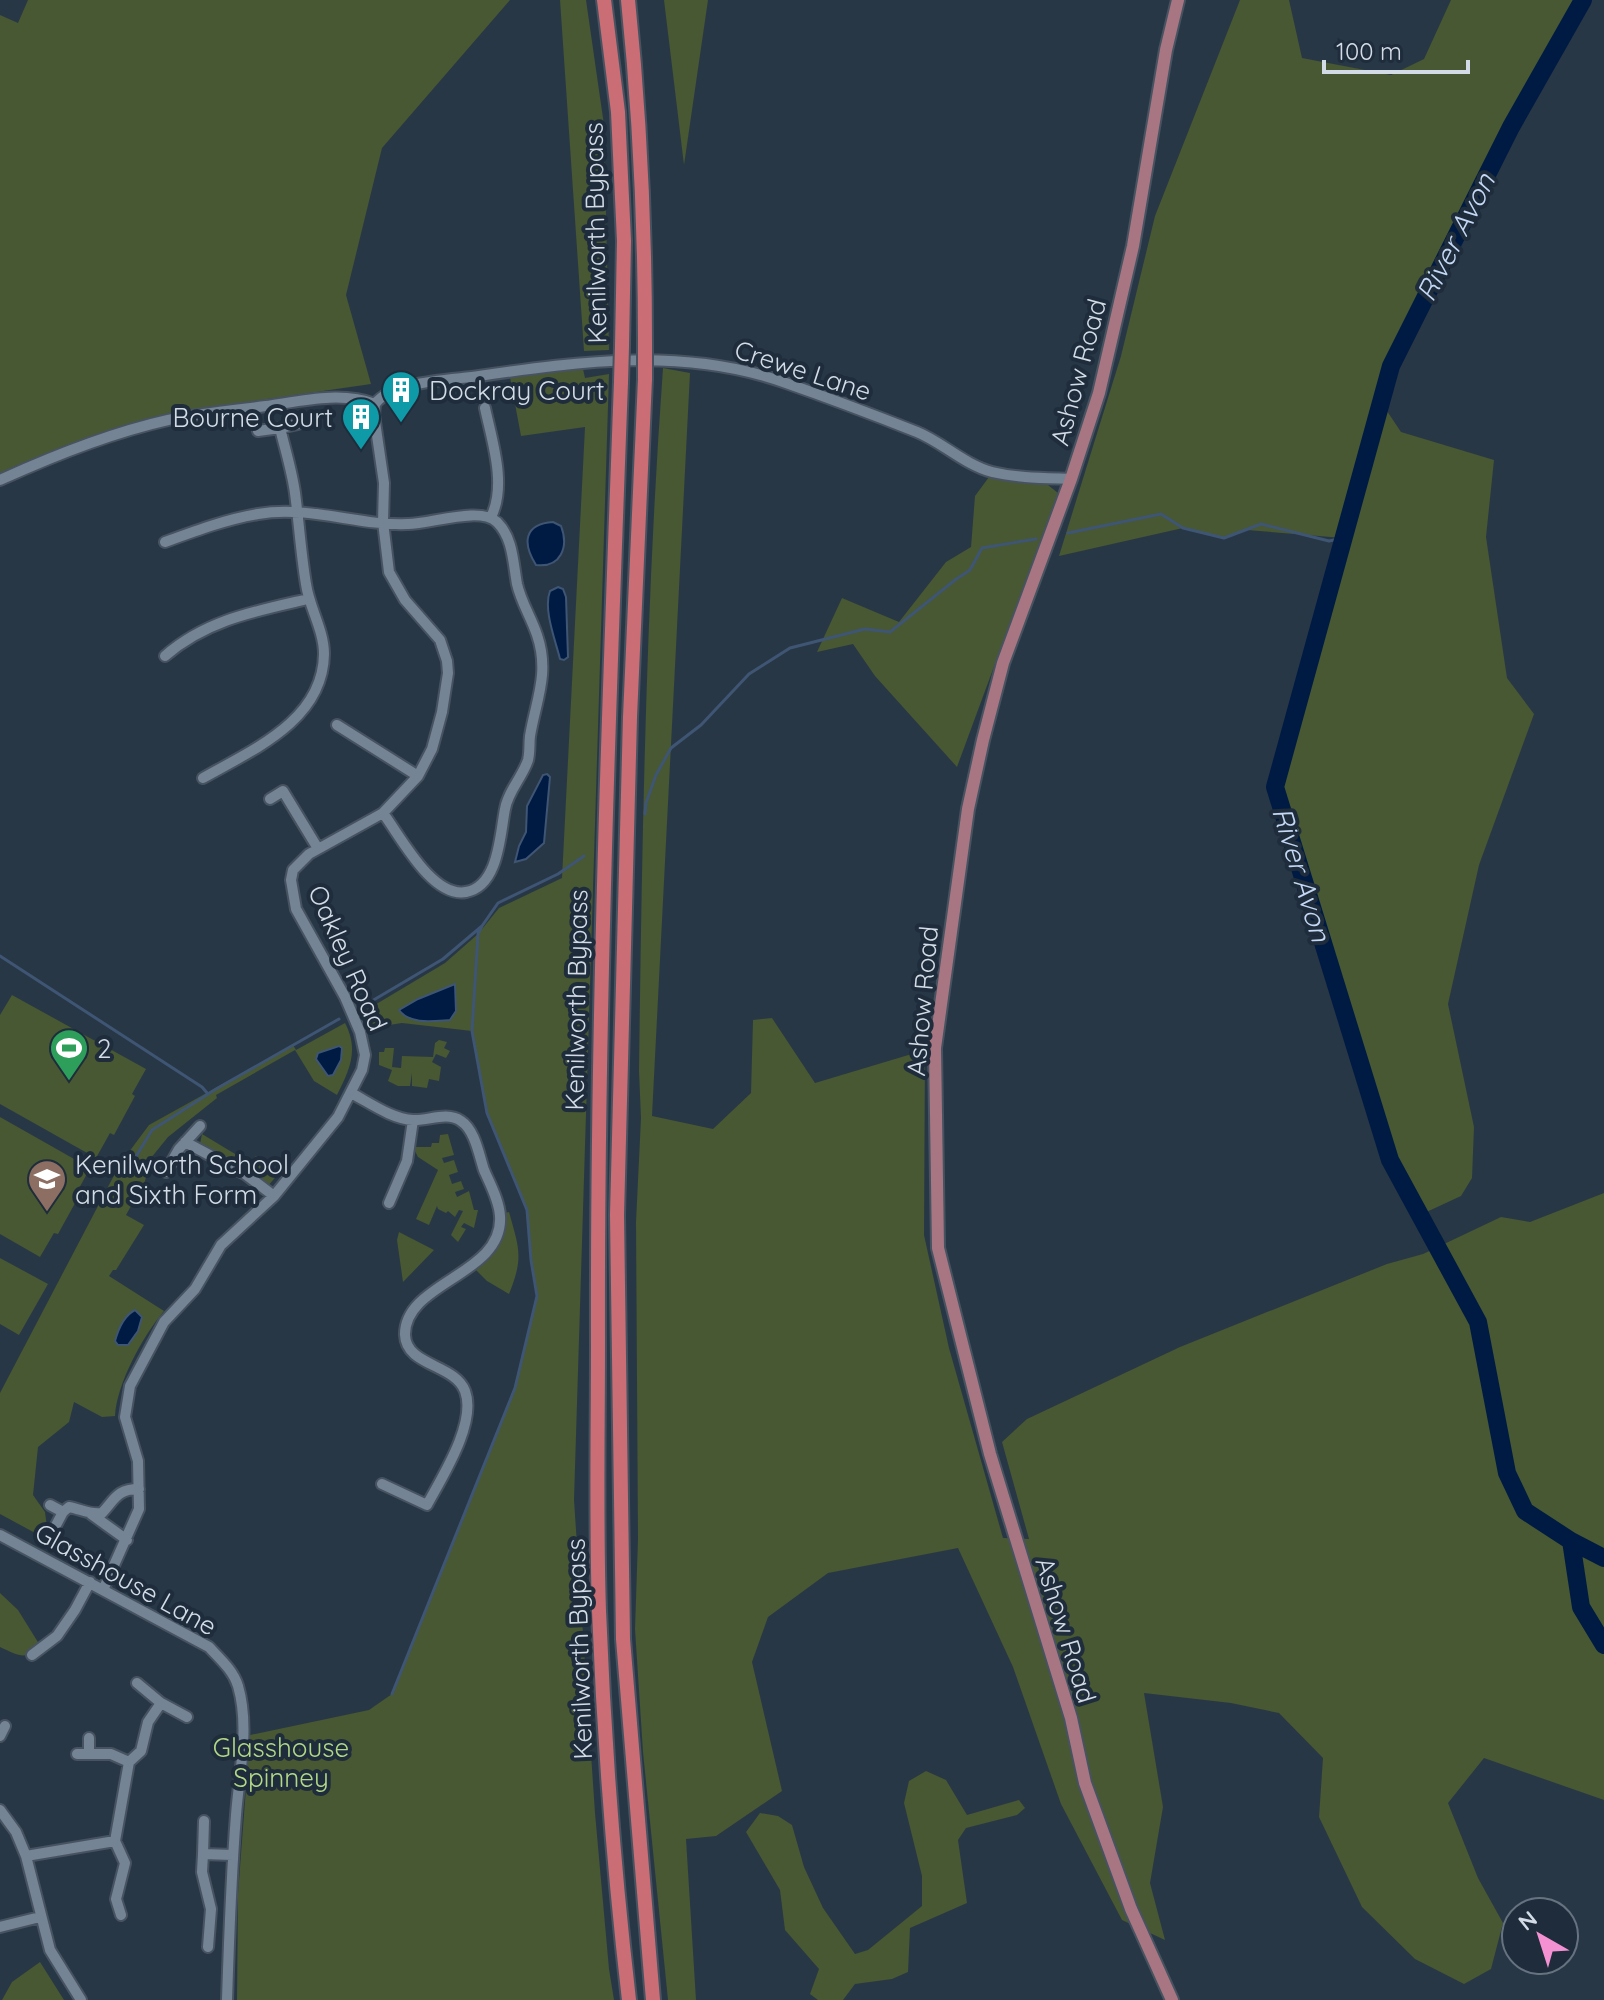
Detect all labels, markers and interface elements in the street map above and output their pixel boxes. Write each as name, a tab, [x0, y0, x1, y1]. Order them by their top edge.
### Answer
scale bar	[1324, 24, 1468, 74]
text: 100 m	[1336, 36, 1402, 66]
street label: Kenilworth Bypass	[577, 122, 613, 344]
water label: River Avon	[1408, 167, 1502, 307]
street label: Ashow Road	[1043, 295, 1113, 449]
street label: Crewe Lane	[730, 332, 876, 408]
building icon: Dockray Court	[380, 369, 422, 424]
place label: Dockray Court	[429, 374, 605, 407]
building icon: Bourne Court	[340, 396, 382, 451]
place label: Bourne Court	[172, 401, 333, 434]
water label: River Avon	[1265, 803, 1339, 946]
street label: Oakley Road	[301, 880, 395, 1036]
street label: Kenilworth Bypass	[558, 889, 594, 1111]
street label: Ashow Road	[899, 925, 945, 1077]
sports icon: 2	[48, 1027, 90, 1082]
place label: 2	[97, 1032, 111, 1065]
place label: Kenilworth School and Sixth Form	[75, 1148, 289, 1211]
school or university icon: Kenilworth School and Sixth Form	[26, 1158, 68, 1213]
street label: Glasshouse Lane	[29, 1515, 223, 1643]
street label: Kenilworth Bypass	[559, 1538, 599, 1760]
street label: Ashow Road	[1028, 1553, 1104, 1707]
park label: Glasshouse Spinney	[213, 1731, 349, 1794]
north arrow	[1500, 1896, 1580, 1976]
text: N	[1512, 1904, 1543, 1936]

